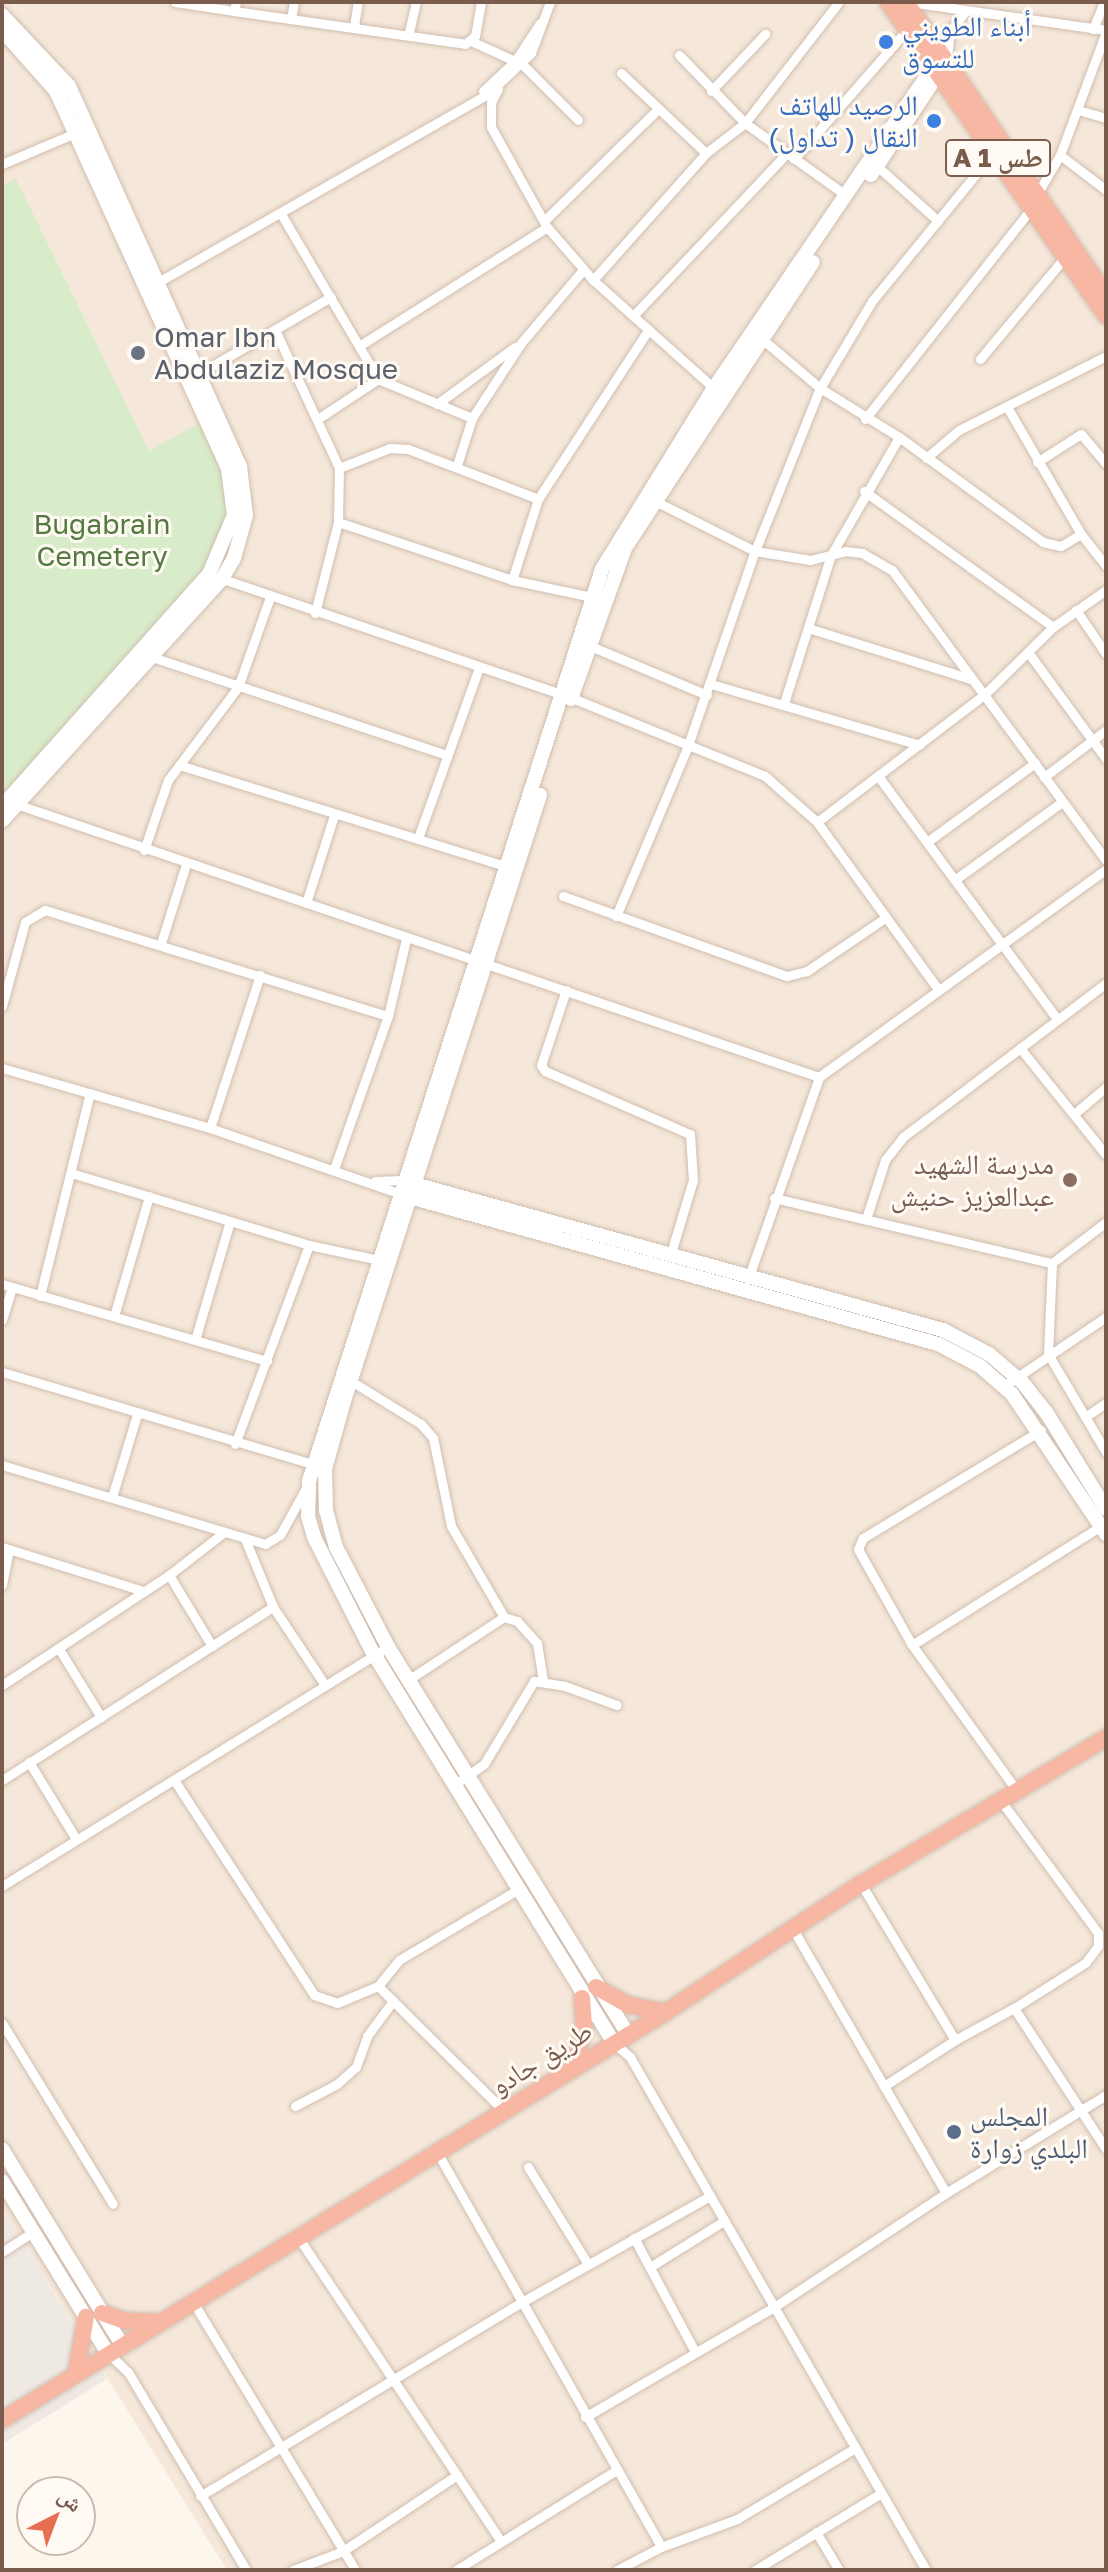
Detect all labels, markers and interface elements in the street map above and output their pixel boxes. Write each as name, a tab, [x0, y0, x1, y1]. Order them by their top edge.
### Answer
place label: أبناء الطويني للتسوق	[902, 9, 1031, 75]
marker: أبناء الطويني للتسوق	[877, 33, 895, 51]
place label: الرصيد للهاتف النقال ( تداول)	[768, 88, 918, 154]
marker: الرصيد للهاتف النقال ( تداول)	[925, 112, 943, 130]
road number: A 1 طس	[944, 136, 1052, 180]
place label: Omar Ibn Abdulaziz Mosque	[154, 320, 398, 386]
marker: Omar Ibn Abdulaziz Mosque	[129, 344, 147, 362]
park label: Bugabrain Cemetery	[33, 507, 171, 573]
place label: مدرسة الشهيد عبدالعزيز حنيش	[890, 1147, 1054, 1213]
marker: مدرسة الشهيد عبدالعزيز حنيش	[1061, 1171, 1079, 1189]
street label: طريق جادو	[484, 2014, 598, 2102]
place label: المجلس البلدي زوارة	[970, 2099, 1088, 2165]
marker: المجلس البلدي زوارة	[945, 2123, 963, 2141]
north arrow	[16, 2476, 96, 2556]
text: ش	[53, 2481, 89, 2517]

